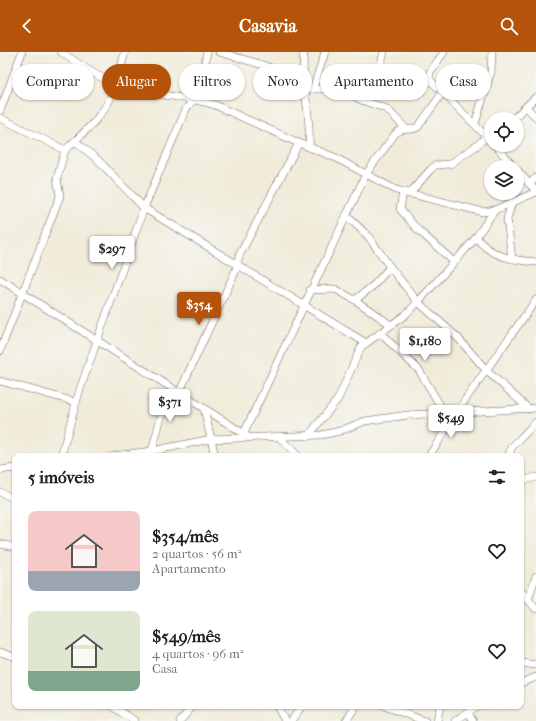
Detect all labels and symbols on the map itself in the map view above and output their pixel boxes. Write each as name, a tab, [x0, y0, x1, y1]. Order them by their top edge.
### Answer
pin: $297	[88, 236, 136, 270]
pin: $354	[175, 292, 223, 326]
pin: $1,180	[392, 328, 458, 362]
pin: $371	[146, 389, 194, 423]
pin: $549	[427, 405, 475, 439]

